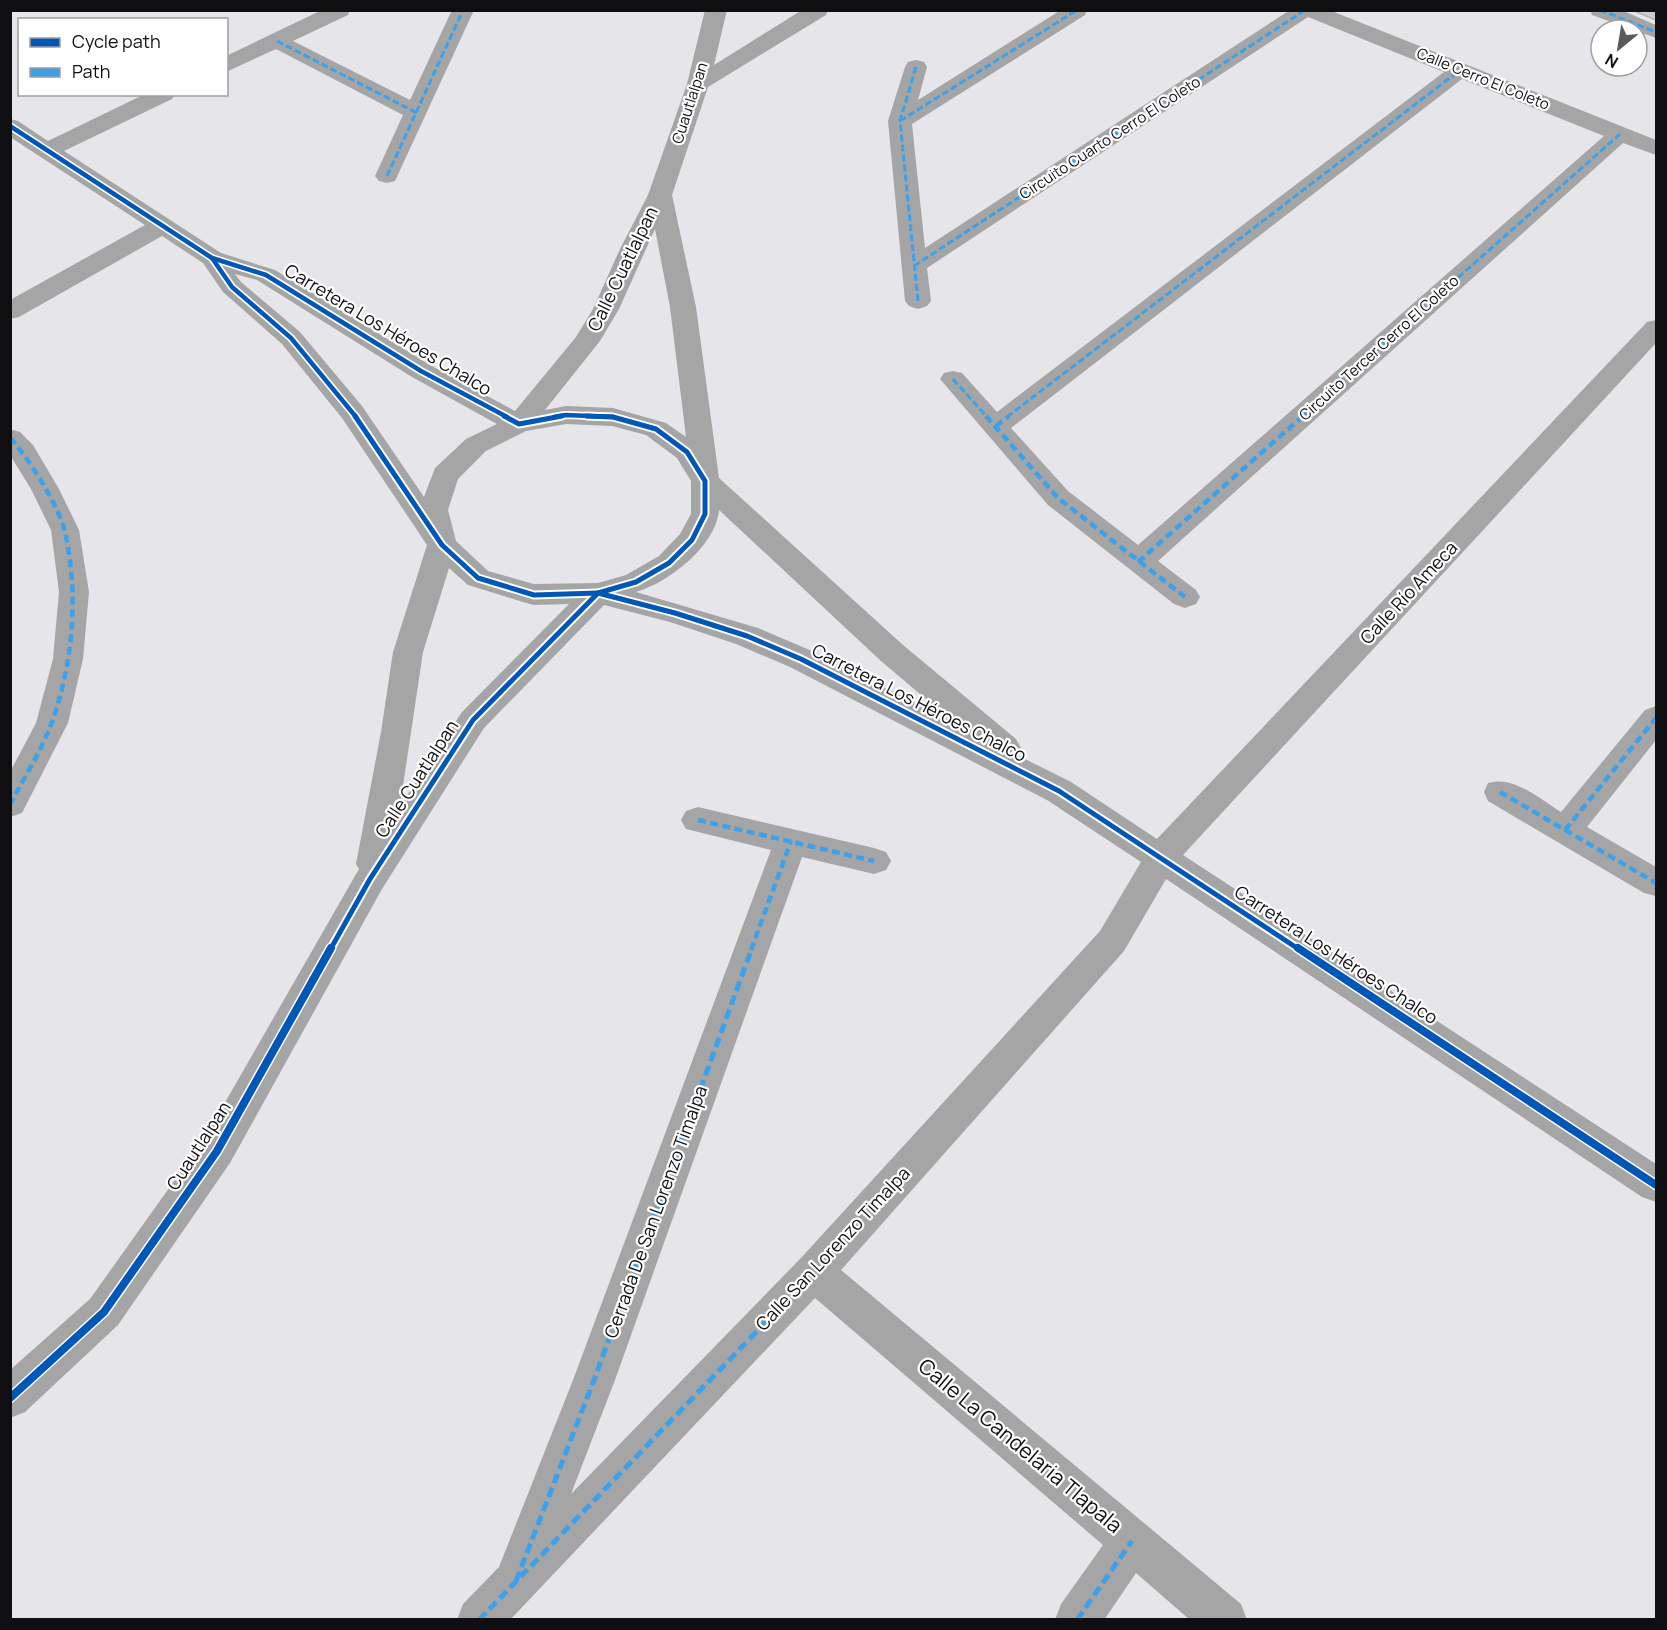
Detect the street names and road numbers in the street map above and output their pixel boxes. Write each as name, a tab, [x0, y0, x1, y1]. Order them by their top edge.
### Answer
street label: Calle Cerro El Coleto	[1414, 42, 1553, 115]
street label: Cuautlalpan	[667, 59, 713, 146]
street label: Circuito Cuarto Cerro El Coleto	[1015, 71, 1205, 204]
street label: Calle Cuatlalpan	[582, 202, 663, 335]
street label: Carretera Los Héroes Chalco	[281, 258, 497, 401]
street label: Circuito Tercer Cerro El Coleto	[1294, 270, 1463, 425]
street label: Calle Río Ameca	[1354, 536, 1462, 649]
street label: Carretera Los Héroes Chalco	[808, 637, 1031, 767]
street label: Calle Cuatlalpan	[369, 715, 463, 842]
street label: Carretera Los Héroes Chalco	[1230, 879, 1443, 1029]
street label: Cerrada De San Lorenzo Timalpa	[598, 1082, 712, 1341]
street label: Cuautlalpan	[161, 1096, 236, 1194]
street label: Calle San Lorenzo Timalpa	[750, 1161, 915, 1335]
street label: Calle La Candelaria Tlapala	[913, 1352, 1128, 1539]

